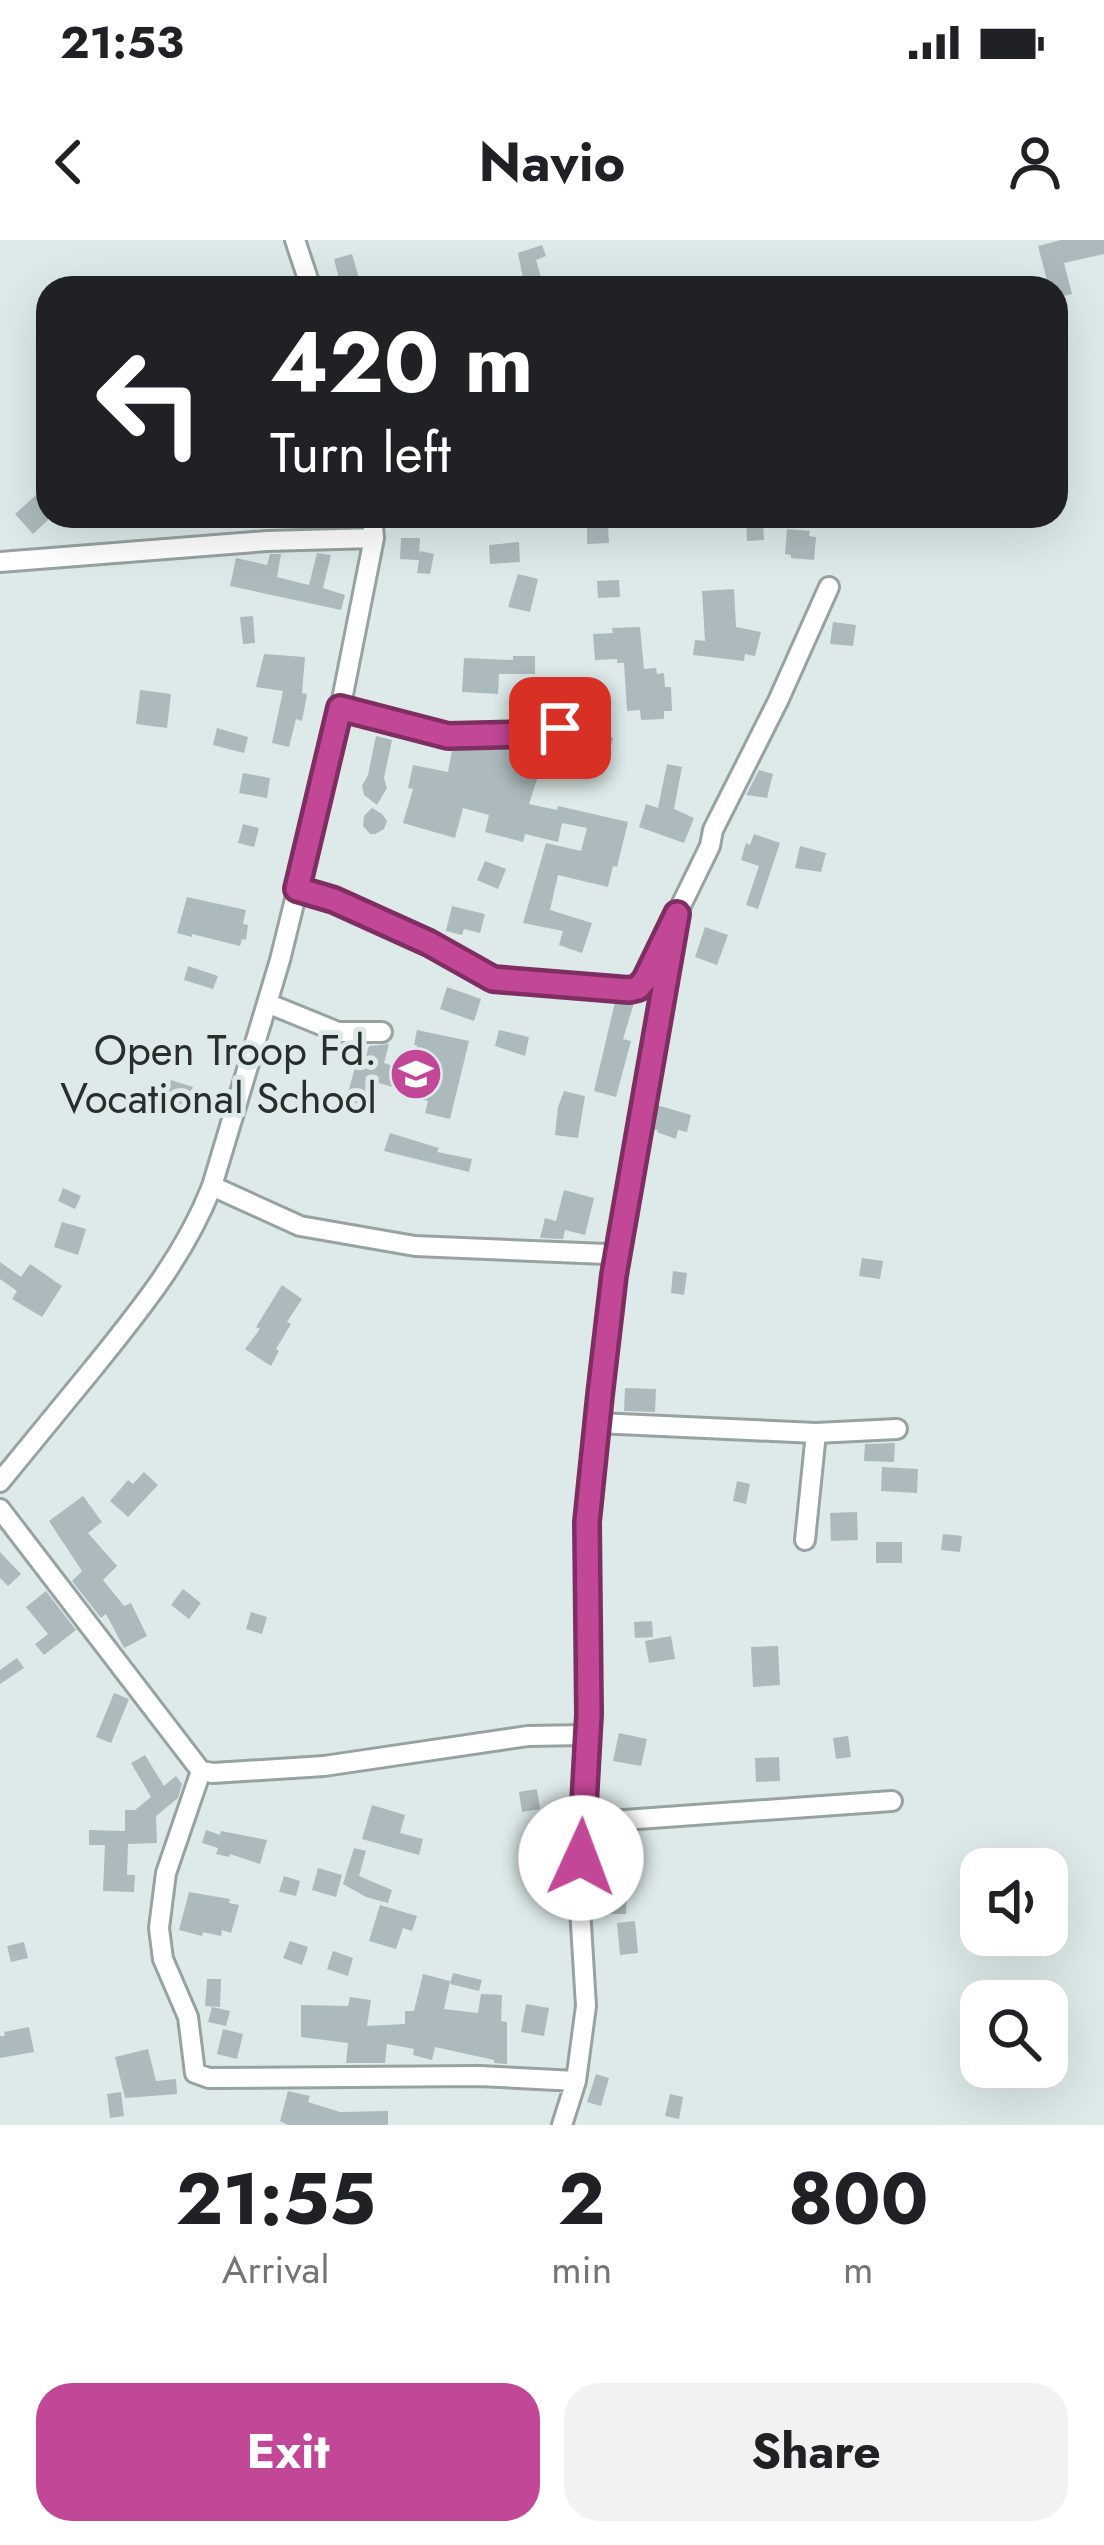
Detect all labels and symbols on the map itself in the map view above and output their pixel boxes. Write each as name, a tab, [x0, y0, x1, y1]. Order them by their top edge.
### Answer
pin	[509, 677, 611, 779]
place label: Open Troop Fd. Vocational School	[60, 1020, 377, 1129]
school or university icon: Open Troop Fd. Vocational School	[388, 1046, 444, 1102]
position arrow	[518, 1795, 644, 1921]

